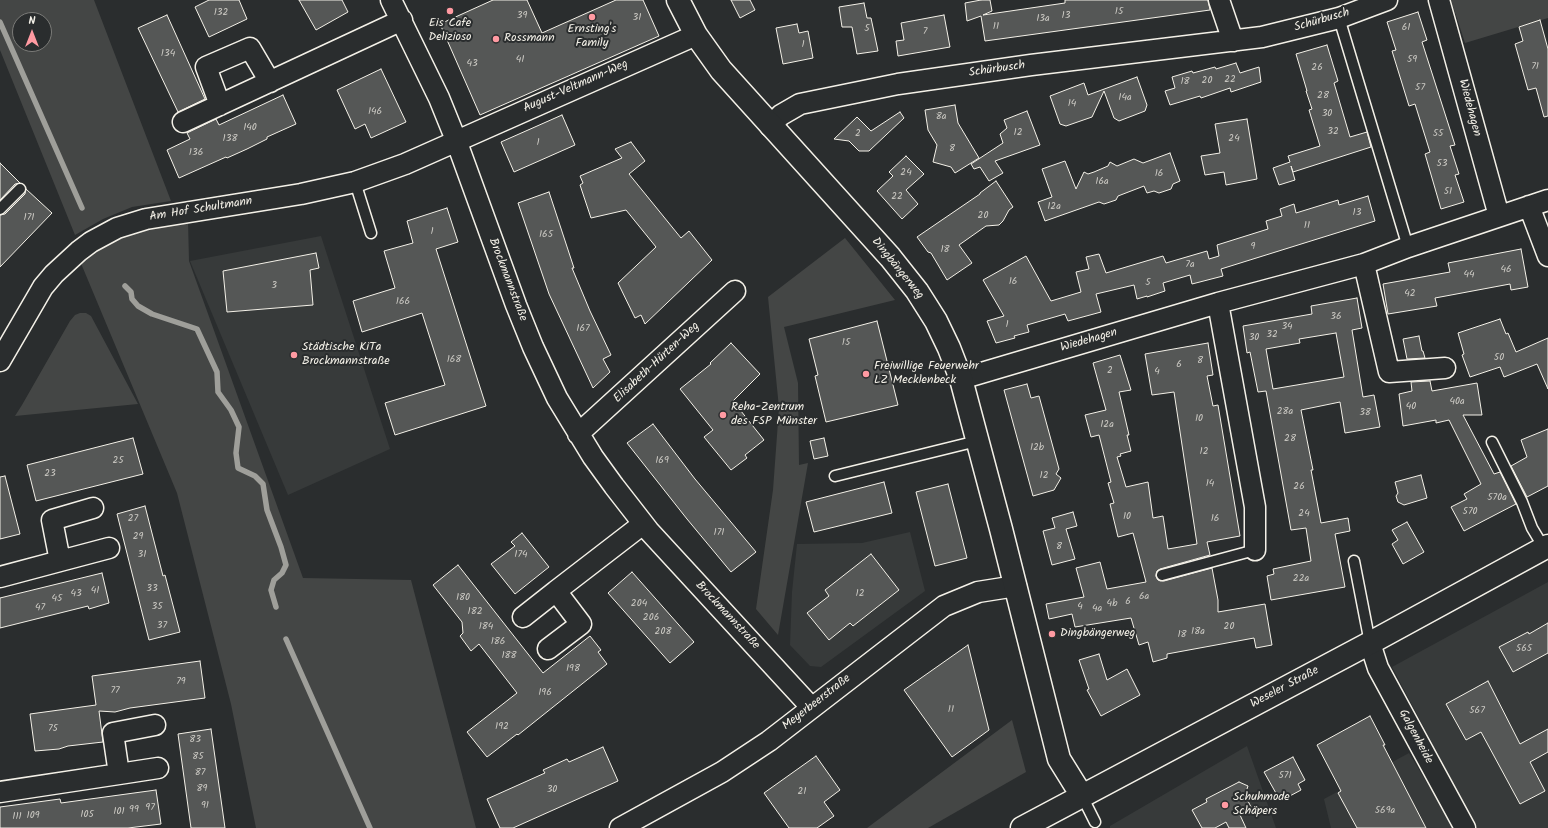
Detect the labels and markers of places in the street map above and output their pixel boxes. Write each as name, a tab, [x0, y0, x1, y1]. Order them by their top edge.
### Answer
marker: Eis Cafe Delizioso	[445, 6, 455, 16]
marker: Ernsting's Family	[587, 12, 597, 22]
place label: Eis Cafe Delizioso	[428, 17, 472, 45]
place label: Ernsting's Family	[568, 23, 616, 51]
place label: Rossmann	[504, 32, 555, 46]
marker: Rossmann	[491, 34, 501, 44]
place label: Städtische KiTa Brockmannstraße	[302, 341, 390, 369]
marker: Städtische KiTa Brockmannstraße	[289, 350, 299, 360]
place label: Freiwillige Feuerwehr LZ Mecklenbeck	[874, 360, 979, 388]
marker: Freiwillige Feuerwehr LZ Mecklenbeck	[861, 369, 871, 379]
place label: Reha-Zentrum des FSP Münster	[731, 401, 817, 429]
marker: Reha-Zentrum des FSP Münster	[718, 410, 728, 420]
place label: Dingbängerweg	[1060, 627, 1135, 641]
marker: Dingbängerweg	[1047, 629, 1057, 639]
place label: Schuhmode Schäpers	[1233, 791, 1290, 819]
marker: Schuhmode Schäpers	[1220, 800, 1230, 810]

